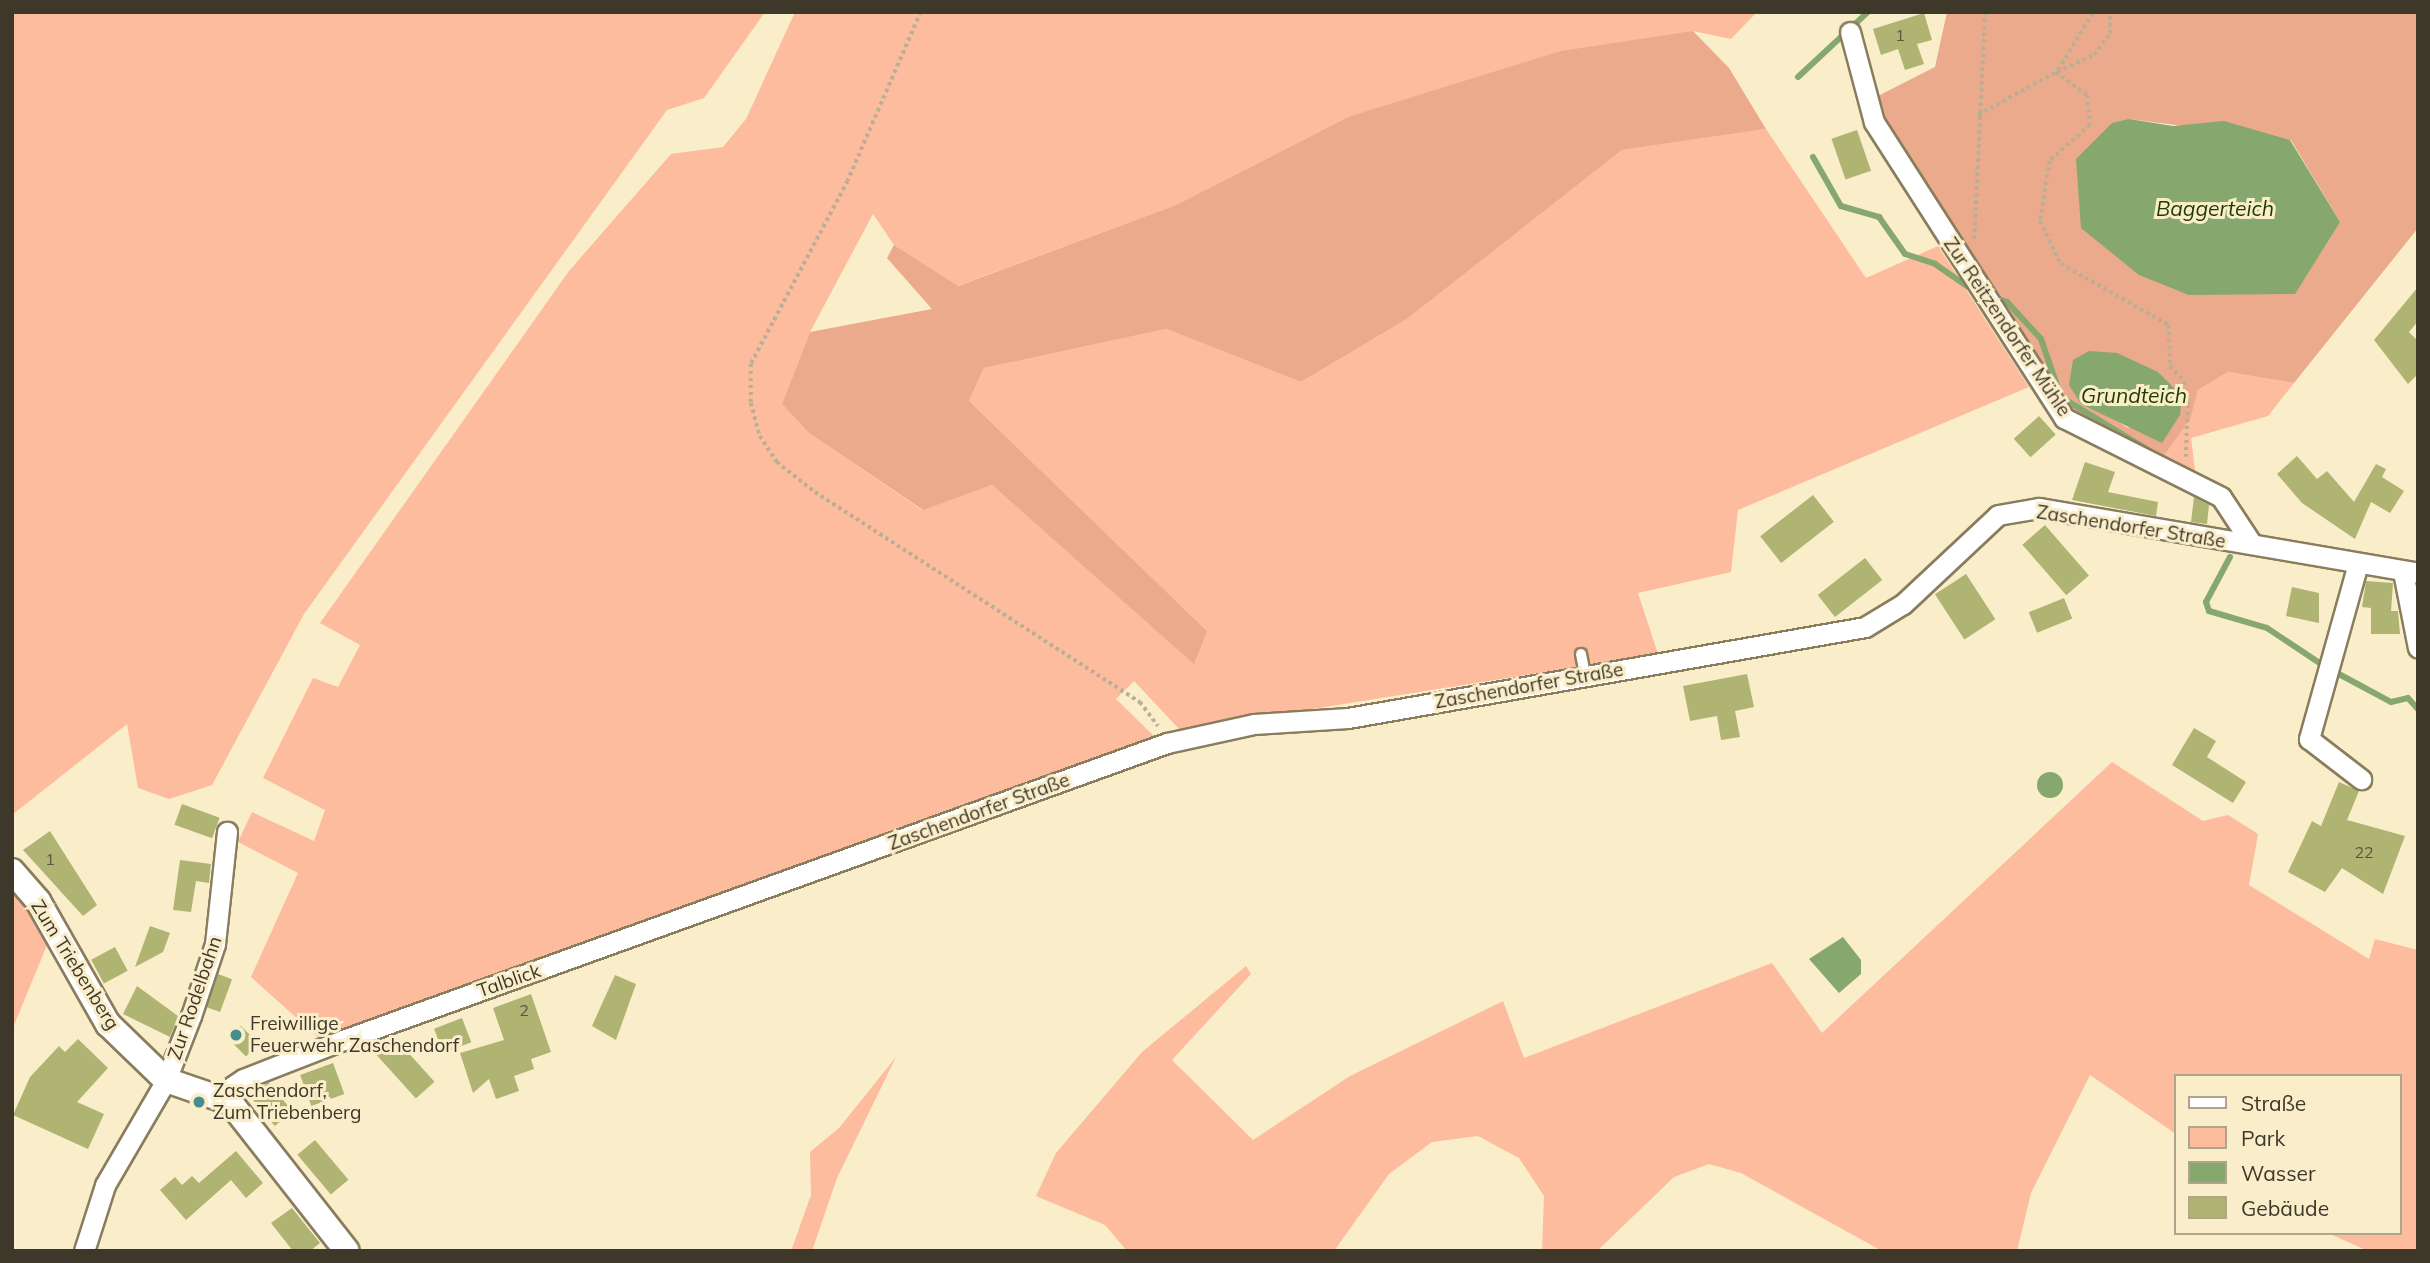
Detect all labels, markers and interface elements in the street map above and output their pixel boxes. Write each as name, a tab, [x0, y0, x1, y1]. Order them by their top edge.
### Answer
house number: 1	[1895, 25, 1905, 45]
water label: Baggerteich	[2156, 195, 2274, 221]
street label: Zur Reitzendorfer Mühle	[1939, 233, 2075, 421]
water label: Grundteich	[2081, 382, 2187, 408]
street label: Zaschendorfer Straße	[2035, 501, 2227, 553]
street label: Zaschendorfer Straße	[1433, 658, 1625, 714]
street label: Zaschendorfer Straße	[885, 769, 1073, 855]
house number: 22	[2354, 842, 2374, 862]
house number: 1	[45, 849, 55, 869]
street label: Zum Triebenberg	[26, 896, 124, 1034]
street label: Zur Rodelbahn	[163, 933, 227, 1063]
street label: Talblick	[474, 960, 544, 1002]
house number: 2	[519, 1000, 529, 1020]
place label: Freiwillige Feuerwehr Zaschendorf	[250, 1013, 459, 1057]
marker: Freiwillige Feuerwehr Zaschendorf	[228, 1027, 244, 1043]
legend	[2174, 1074, 2402, 1235]
place label: Zaschendorf, Zum Triebenberg	[213, 1080, 361, 1124]
text: Straße	[2241, 1090, 2306, 1116]
marker: Zaschendorf, Zum Triebenberg	[191, 1094, 207, 1110]
text: Park	[2241, 1125, 2285, 1151]
text: Wasser	[2241, 1160, 2316, 1186]
text: Gebäude	[2241, 1195, 2329, 1221]

